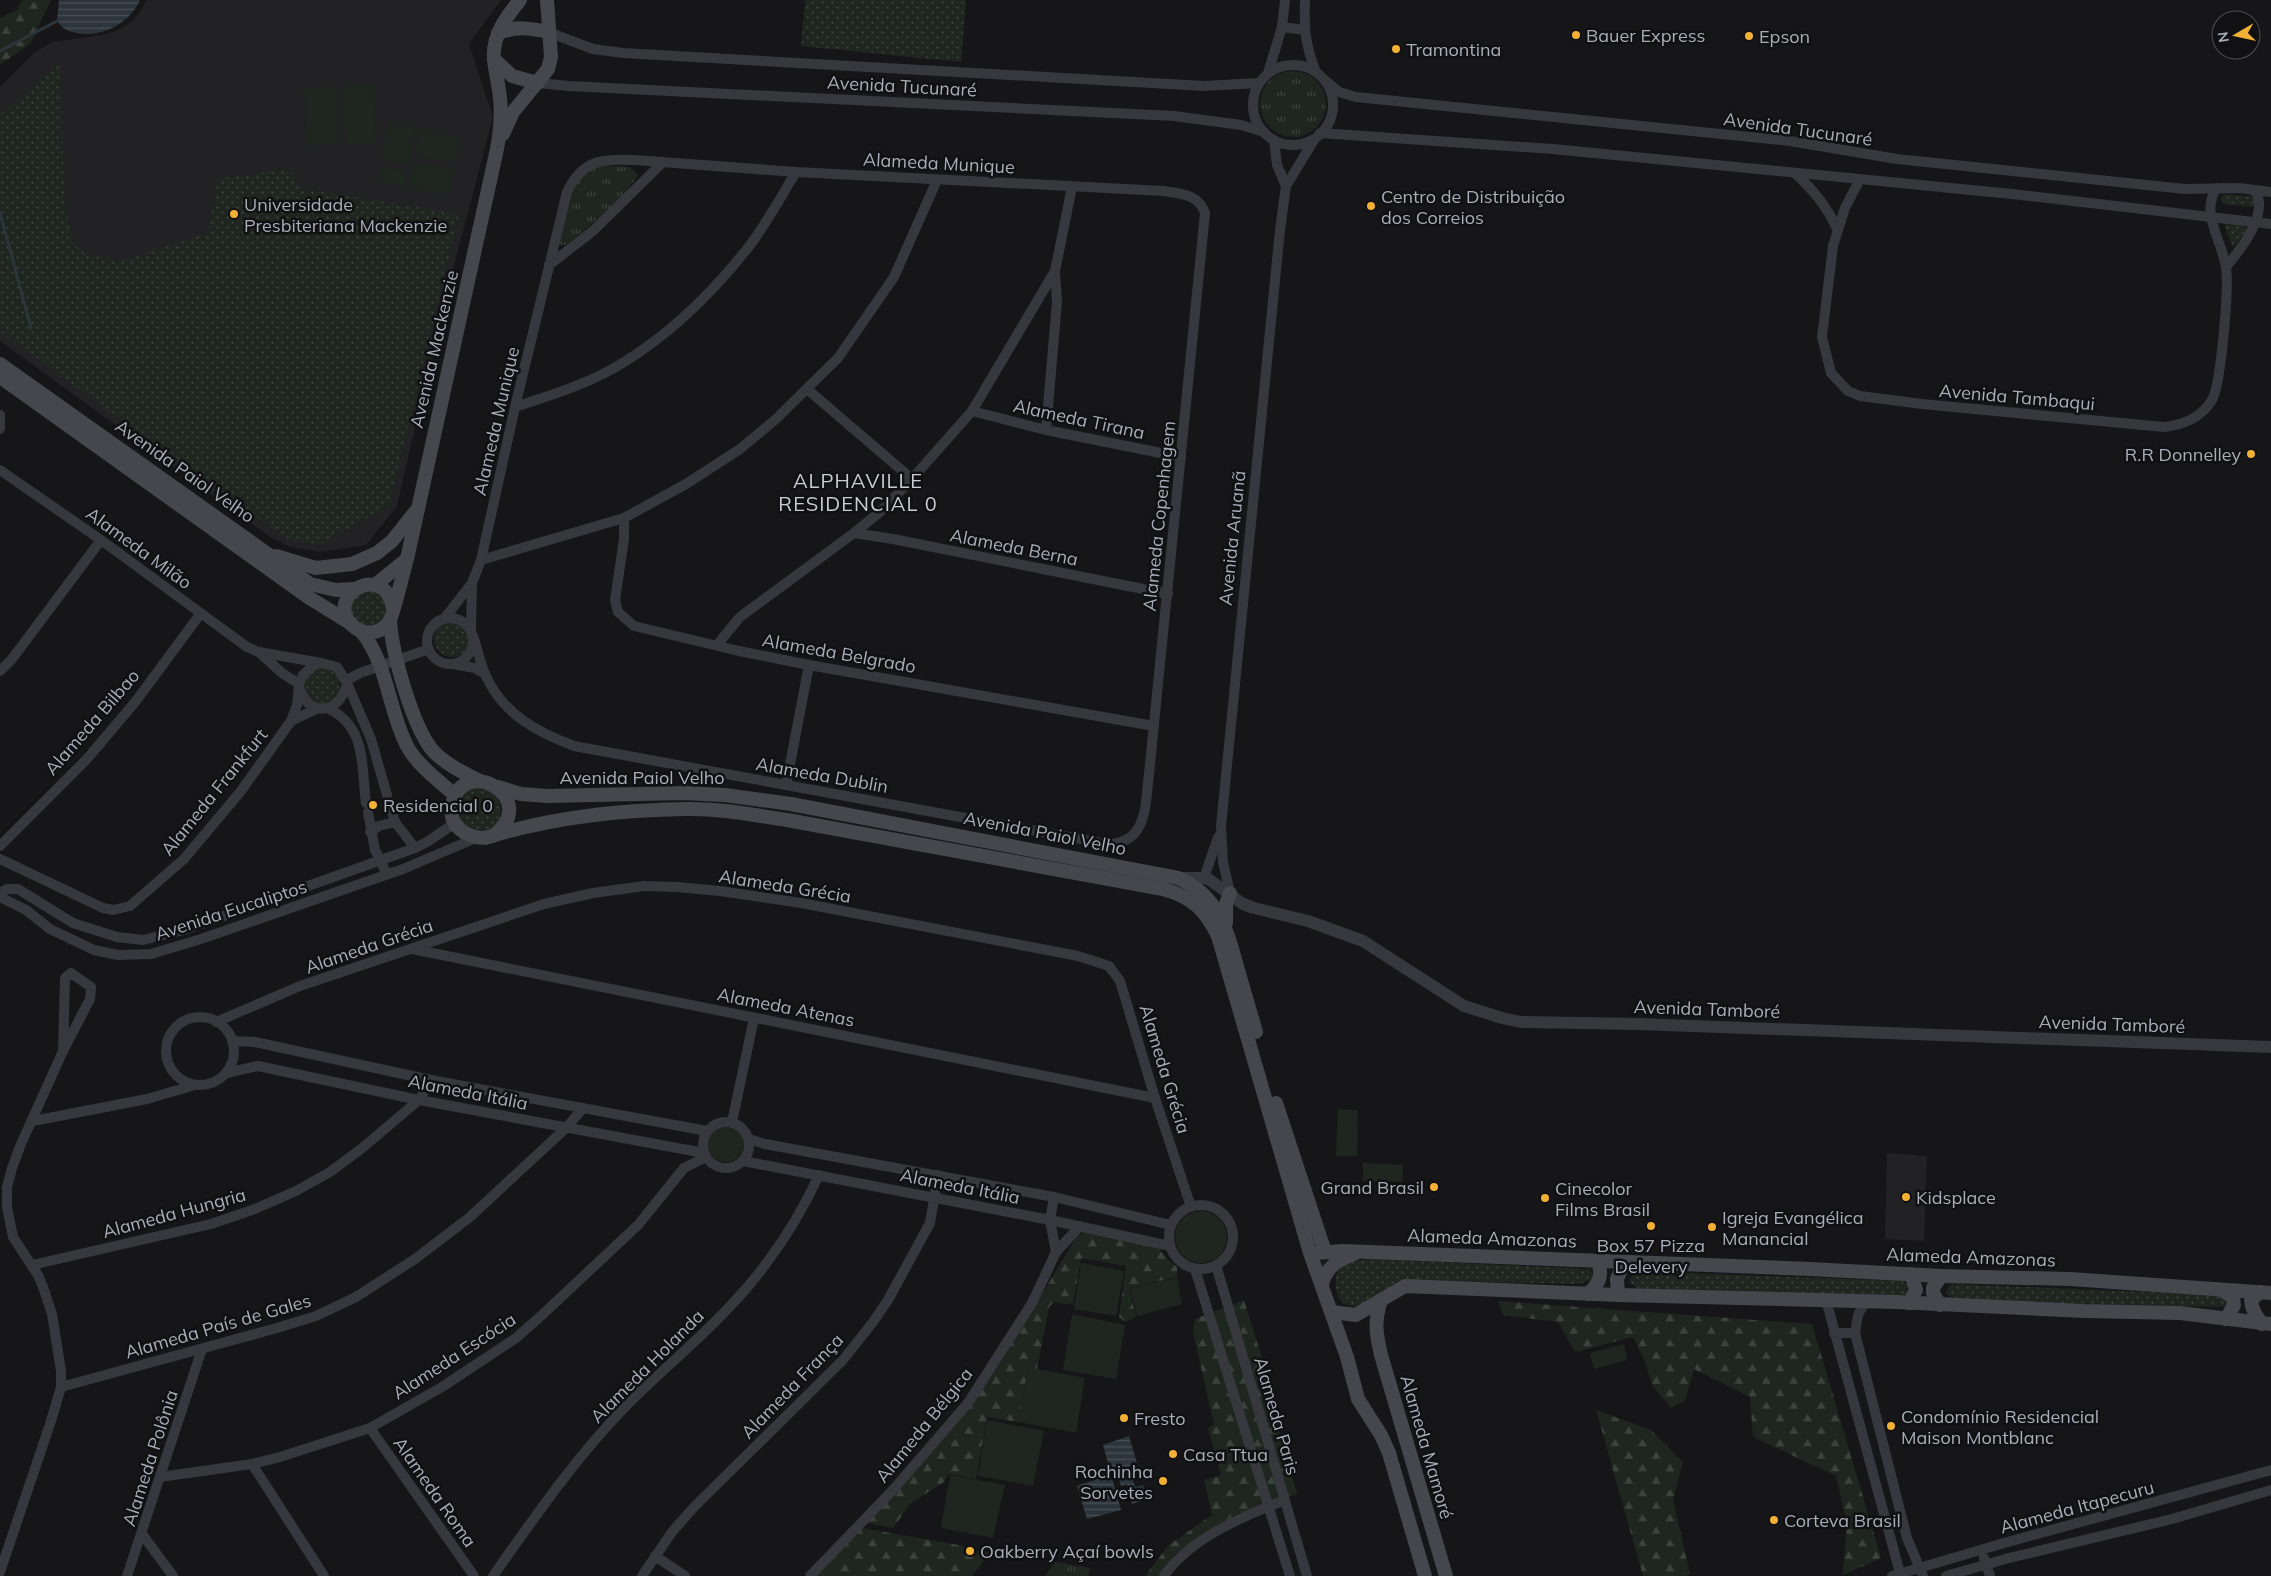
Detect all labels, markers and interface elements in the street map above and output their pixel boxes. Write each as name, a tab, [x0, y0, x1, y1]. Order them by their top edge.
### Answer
north arrow	[2211, 10, 2261, 60]
place label: Bauer Express	[1586, 24, 1706, 47]
place label: Epson	[1759, 25, 1810, 48]
marker: Bauer Express	[1570, 29, 1582, 41]
marker: Epson	[1743, 30, 1755, 42]
text: N	[2213, 30, 2233, 44]
place label: Tramontina	[1406, 38, 1501, 61]
marker: Tramontina	[1390, 43, 1402, 55]
street label: Avenida Tucunaré	[827, 71, 977, 101]
street label: Avenida Tucunaré	[1722, 107, 1874, 151]
street label: Alameda Munique	[863, 148, 1015, 178]
place label: Centro de Distribuição dos Correios	[1381, 185, 1565, 229]
place label: Universidade Presbiteriana Mackenzie	[244, 193, 447, 237]
marker: Centro de Distribuição dos Correios	[1365, 200, 1377, 212]
marker: Universidade Presbiteriana Mackenzie	[228, 208, 240, 220]
street label: Avenida Mackenzie	[405, 268, 463, 430]
street label: Alameda Munique	[468, 344, 524, 498]
street label: Avenida Tambaqui	[1938, 379, 2096, 415]
street label: Alameda Tirana	[1011, 394, 1147, 444]
street label: Avenida Paiol Velho	[111, 414, 259, 528]
street label: Alameda Copenhagem	[1138, 420, 1180, 612]
place label: R.R Donnelley	[2125, 443, 2241, 466]
marker: R.R Donnelley	[2245, 448, 2257, 460]
district label: ALPHAVILLE RESIDENCIAL 0	[778, 468, 938, 516]
street label: Avenida Aruanã	[1213, 469, 1251, 607]
street label: Alameda Milão	[82, 502, 196, 594]
street label: Alameda Berna	[948, 523, 1080, 571]
street label: Alameda Belgrado	[760, 628, 918, 678]
street label: Alameda Bilbao	[40, 664, 144, 780]
street label: Alameda Frankfurt	[156, 724, 272, 860]
street label: Alameda Dublin	[754, 752, 890, 798]
street label: Avenida Paiol Velho	[559, 766, 725, 789]
place label: Residencial 0	[383, 794, 493, 817]
marker: Residencial 0	[367, 799, 379, 811]
street label: Avenida Paiol Velho	[962, 806, 1128, 860]
street label: Alameda Grécia	[717, 864, 853, 908]
street label: Avenida Eucaliptos	[152, 875, 310, 945]
street label: Alameda Grécia	[302, 913, 436, 979]
street label: Alameda Atenas	[715, 982, 857, 1032]
street label: Avenida Tamboré	[1633, 995, 1781, 1023]
street label: Alameda Grécia	[1134, 1002, 1196, 1136]
street label: Avenida Tamboré	[2038, 1010, 2186, 1038]
street label: Alameda Itália	[406, 1069, 530, 1115]
street label: Alameda Itália	[898, 1163, 1022, 1209]
place label: Grand Brasil	[1321, 1176, 1424, 1199]
place label: Cinecolor Films Brasil	[1555, 1177, 1650, 1221]
marker: Grand Brasil	[1428, 1181, 1440, 1193]
street label: Alameda Hungria	[100, 1183, 248, 1243]
place label: Kidsplace	[1916, 1186, 1996, 1209]
marker: Kidsplace	[1900, 1191, 1912, 1203]
marker: Cinecolor Films Brasil	[1539, 1192, 1551, 1204]
place label: Igreja Evangélica Manancial	[1722, 1206, 1864, 1250]
marker: Box 57 Pizza Delevery	[1645, 1220, 1657, 1232]
marker: Igreja Evangélica Manancial	[1706, 1221, 1718, 1233]
street label: Alameda Amazonas	[1407, 1224, 1577, 1252]
place label: Box 57 Pizza Delevery	[1597, 1234, 1705, 1278]
street label: Alameda Amazonas	[1886, 1243, 2056, 1271]
street label: Alameda País de Gales	[122, 1288, 314, 1364]
street label: Alameda Holanda	[585, 1304, 709, 1428]
street label: Alameda Escócia	[388, 1308, 520, 1404]
street label: Alameda França	[736, 1329, 848, 1443]
street label: Alameda Paris	[1249, 1354, 1305, 1478]
street label: Alameda Bélgica	[871, 1363, 977, 1487]
street label: Alameda Mamoré	[1395, 1372, 1459, 1522]
street label: Alameda Polônia	[117, 1387, 183, 1529]
place label: Condomínio Residencial Maison Montblanc	[1901, 1405, 2099, 1449]
place label: Fresto	[1134, 1407, 1185, 1430]
marker: Fresto	[1118, 1412, 1130, 1424]
marker: Condomínio Residencial Maison Montblanc	[1885, 1420, 1897, 1432]
street label: Alameda Roma	[388, 1432, 482, 1552]
place label: Casa Ttua	[1183, 1443, 1268, 1466]
marker: Casa Ttua	[1167, 1448, 1179, 1460]
place label: Rochinha Sorvetes	[1075, 1460, 1153, 1504]
marker: Rochinha Sorvetes	[1157, 1475, 1169, 1487]
street label: Alameda Itapecuru	[1997, 1475, 2157, 1539]
place label: Corteva Brasil	[1784, 1509, 1901, 1532]
marker: Corteva Brasil	[1768, 1514, 1780, 1526]
place label: Oakberry Açaí bowls	[980, 1540, 1154, 1563]
marker: Oakberry Açaí bowls	[964, 1545, 976, 1557]

